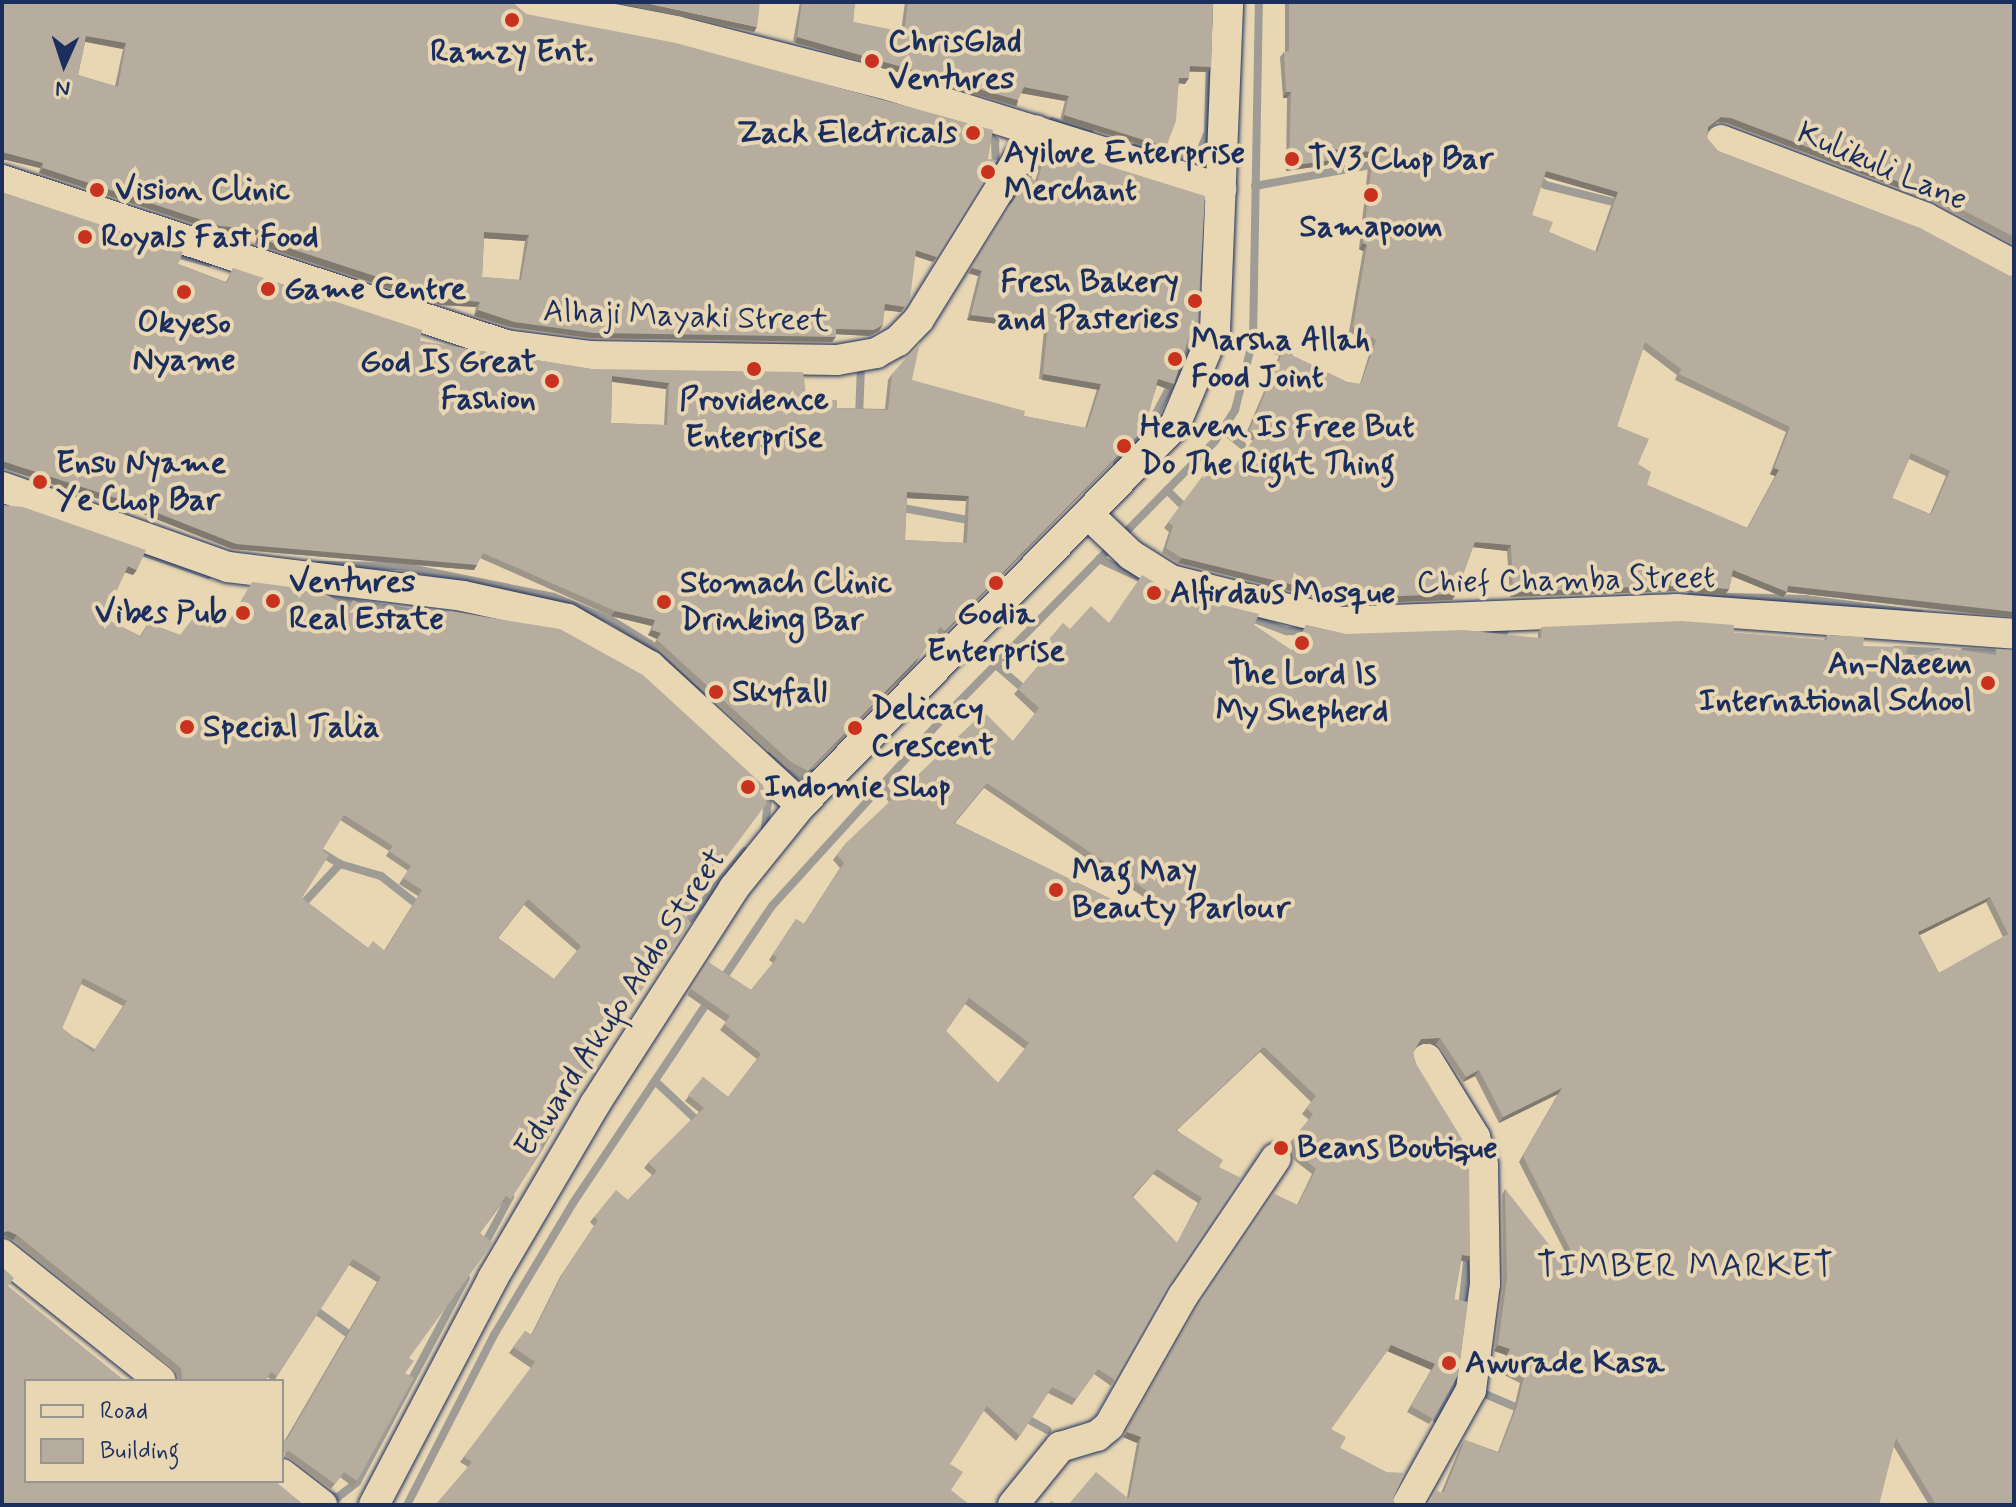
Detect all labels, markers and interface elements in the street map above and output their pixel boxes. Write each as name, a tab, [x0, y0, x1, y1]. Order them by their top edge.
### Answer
marker: Ramzy Ent.	[503, 11, 521, 29]
north arrow	[24, 24, 104, 104]
place label: ChrisGlad Ventures	[888, 24, 1022, 99]
place label: Ramzy Ent.	[432, 33, 592, 71]
marker: ChrisGlad Ventures	[863, 52, 881, 70]
text: N	[55, 74, 71, 102]
place label: Zack Electricals	[741, 114, 957, 152]
street label: Kulikuli Lane	[1791, 114, 1973, 220]
marker: Zack Electricals	[964, 124, 982, 142]
place label: Ayilove Enterprise Merchant	[1004, 135, 1242, 210]
place label: TV3 Chop Bar	[1308, 140, 1492, 178]
marker: TV3 Chop Bar	[1283, 150, 1301, 168]
marker: Ayilove Enterprise Merchant	[979, 163, 997, 181]
place label: Vision Clinic	[115, 171, 290, 209]
marker: Vision Clinic	[86, 179, 108, 201]
marker: Samapoom	[1362, 186, 1380, 204]
place label: Samapoom	[1299, 208, 1443, 246]
place label: Royals Fast Food	[101, 218, 316, 256]
marker: Royals Fast Food	[76, 228, 94, 246]
place label: Fresh Bakery and Pasteries	[1000, 264, 1179, 339]
place label: Game Centre	[284, 270, 473, 308]
marker: Game Centre	[259, 280, 277, 298]
marker: Okyeso Nyame	[175, 283, 193, 301]
marker: Fresh Bakery and Pasteries	[1186, 292, 1204, 310]
street label: Alhaji Mayaki Street	[542, 293, 830, 341]
place label: Okyeso Nyame	[132, 305, 236, 380]
place label: Marsha Allah Food Joint	[1191, 322, 1367, 397]
place label: God Is Great Fashion	[360, 344, 536, 419]
marker: Marsha Allah Food Joint	[1166, 350, 1184, 368]
marker: Providence Enterprise	[745, 360, 763, 378]
marker: God Is Great Fashion	[543, 372, 561, 390]
place label: Providence Enterprise	[679, 382, 829, 457]
place label: Heaven Is Free But Do The Right Thing	[1140, 409, 1408, 484]
marker: Heaven Is Free But Do The Right Thing	[1115, 437, 1133, 455]
place label: Ensu Nyame Ye Chop Bar	[56, 445, 228, 520]
marker: Ensu Nyame Ye Chop Bar	[31, 473, 49, 491]
street label: Chief Chamba Street	[1414, 559, 1718, 603]
place label: Ventures Real Estate	[289, 564, 444, 639]
place label: Stomach Clinic Drinking Bar	[680, 565, 892, 640]
marker: Godia Enterprise	[987, 574, 1005, 592]
place label: Alfirdaus Mosque	[1170, 574, 1393, 612]
marker: Alfirdaus Mosque	[1145, 584, 1163, 602]
marker: Ventures Real Estate	[264, 592, 282, 610]
marker: Stomach Clinic Drinking Bar	[655, 593, 673, 611]
place label: Vibes Pub	[92, 594, 227, 632]
place label: Godia Enterprise	[927, 596, 1065, 671]
marker: Vibes Pub	[234, 604, 252, 622]
marker: The Lord Is My Shepherd	[1293, 634, 1311, 652]
place label: An-Naeem International School	[1699, 646, 1972, 721]
place label: The Lord Is My Shepherd	[1215, 656, 1389, 731]
place label: Skyfall	[732, 673, 827, 711]
marker: An-Naeem International School	[1979, 674, 1997, 692]
marker: Skyfall	[707, 683, 725, 701]
place label: Delicacy Crescent	[871, 691, 994, 766]
place label: Special Talia	[203, 708, 372, 746]
marker: Special Talia	[178, 718, 196, 736]
marker: Delicacy Crescent	[846, 719, 864, 737]
place label: Indomie Shop	[764, 768, 951, 806]
marker: Indomie Shop	[739, 778, 757, 796]
street label: Edward Akufo Addo Street	[509, 845, 733, 1161]
place label: Mag May Beauty Parlour	[1072, 853, 1284, 928]
marker: Mag May Beauty Parlour	[1047, 881, 1065, 899]
place label: Beans Boutique	[1297, 1129, 1498, 1167]
marker: Beans Boutique	[1272, 1139, 1290, 1157]
district label: TIMBER MARKET	[1533, 1247, 1839, 1287]
place label: Awurade Kasa	[1465, 1344, 1662, 1382]
marker: Awurade Kasa	[1440, 1354, 1458, 1372]
legend	[24, 1379, 284, 1483]
text: Road	[100, 1396, 148, 1427]
text: Building	[100, 1436, 180, 1467]

